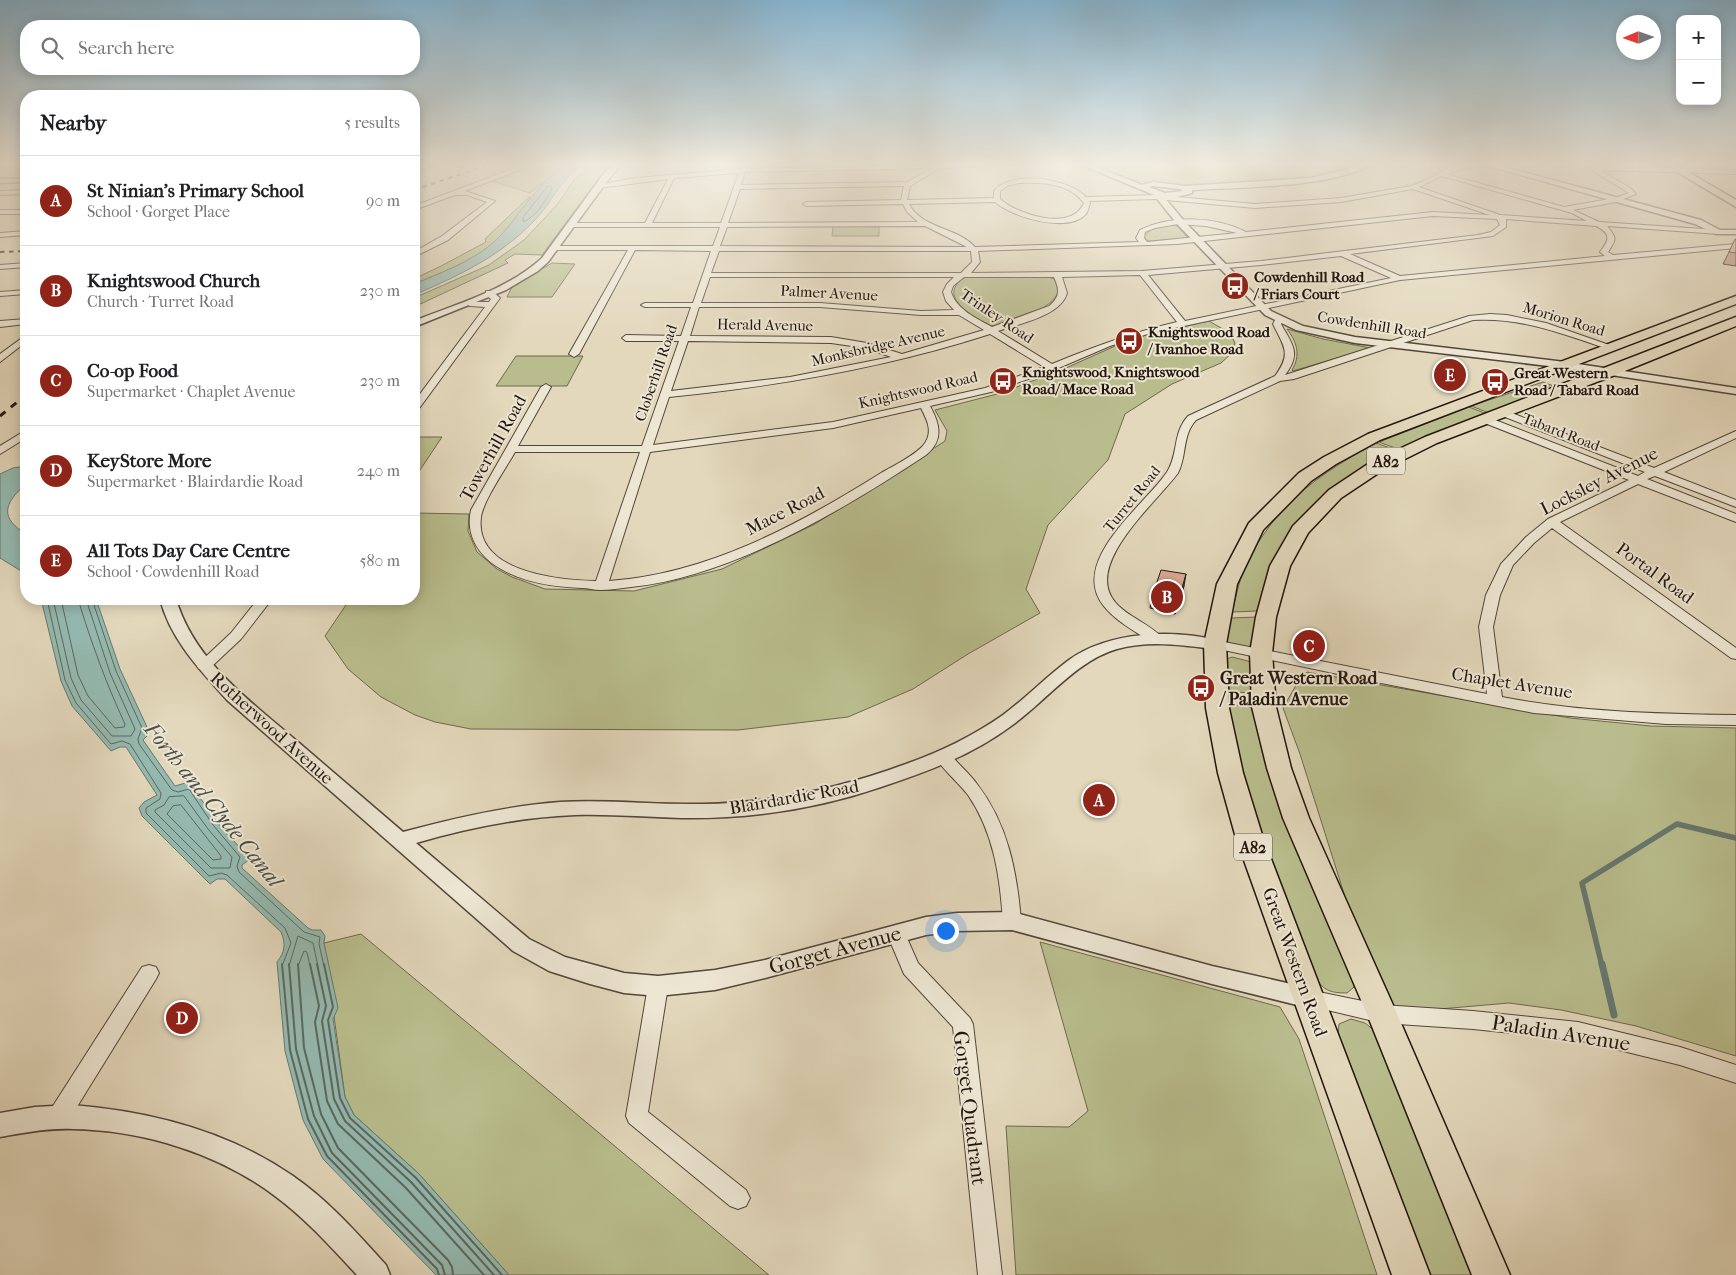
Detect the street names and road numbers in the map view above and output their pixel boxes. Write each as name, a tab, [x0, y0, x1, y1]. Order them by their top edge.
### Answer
street label: Palmer Avenue	[780, 281, 879, 305]
street label: Trinley Road	[957, 285, 1038, 348]
street label: Morion Road	[1521, 298, 1608, 340]
street label: Cowdenhill Road	[1316, 307, 1429, 343]
street label: Herald Avenue	[717, 315, 814, 335]
street label: Cloberhill Road	[631, 322, 681, 424]
street label: Monksbridge Avenue	[809, 322, 947, 370]
street label: Knightswood Road	[857, 367, 980, 412]
street label: Towerhill Road	[456, 391, 531, 505]
street label: Tabard Road	[1520, 409, 1603, 455]
street label: Locksley Avenue	[1537, 443, 1661, 520]
road number: A82	[1367, 448, 1405, 474]
street label: Turret Road	[1100, 461, 1165, 536]
street label: Mace Road	[742, 483, 828, 540]
street label: Portal Road	[1612, 538, 1698, 609]
street label: Chaplet Avenue	[1450, 664, 1574, 703]
street label: Rotherwood Avenue	[206, 668, 337, 789]
street label: Blairdardie Road	[728, 776, 861, 819]
road number: A82	[1234, 834, 1272, 860]
street label: Great Western Road	[1258, 885, 1331, 1040]
street label: Gorget Avenue	[766, 921, 904, 979]
street label: Paladin Avenue	[1490, 1010, 1632, 1056]
street label: Gorget Quadrant	[949, 1029, 991, 1187]

